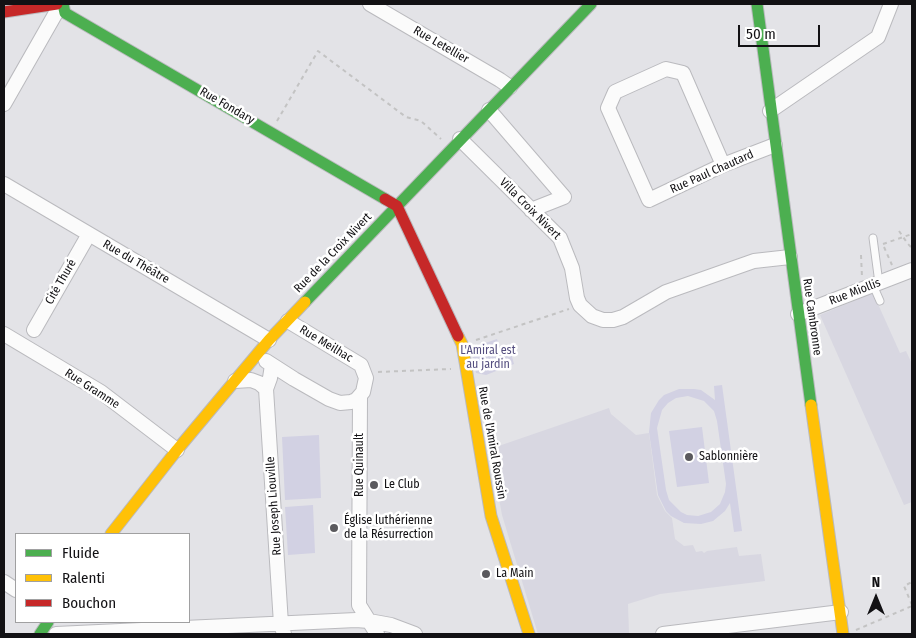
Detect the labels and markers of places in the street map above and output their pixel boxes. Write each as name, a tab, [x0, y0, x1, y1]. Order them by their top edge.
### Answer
place label: Sablonnière	[699, 450, 758, 464]
marker: Sablonnière	[683, 451, 695, 463]
place label: Le Club	[384, 478, 420, 492]
marker: Le Club	[368, 479, 380, 491]
place label: Église luthérienne de la Résurrection	[344, 514, 433, 542]
marker: Église luthérienne de la Résurrection	[328, 522, 340, 534]
place label: La Main	[496, 567, 534, 581]
marker: La Main	[480, 568, 492, 580]

